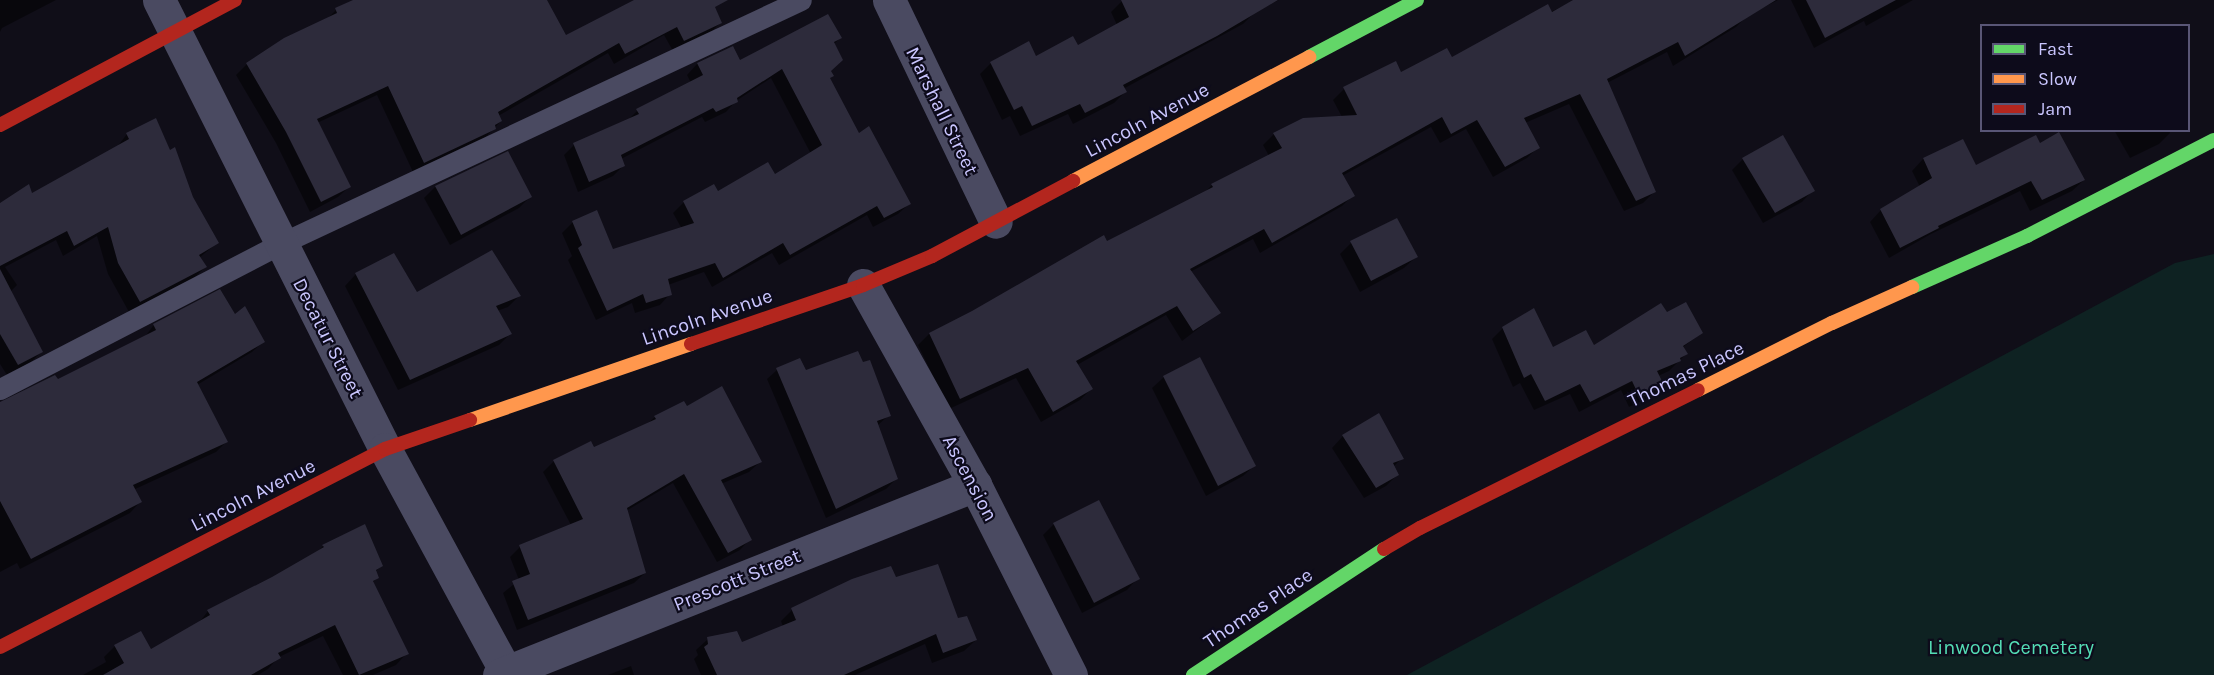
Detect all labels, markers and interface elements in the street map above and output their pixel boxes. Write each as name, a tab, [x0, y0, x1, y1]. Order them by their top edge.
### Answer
legend	[1980, 24, 2190, 132]
text: Fast	[2038, 38, 2073, 60]
street label: Marshall Street	[901, 43, 983, 179]
text: Slow	[2038, 68, 2077, 90]
street label: Lincoln Avenue	[1081, 77, 1213, 163]
text: Jam	[2038, 98, 2072, 120]
street label: Decatur Street	[288, 274, 368, 402]
street label: Lincoln Avenue	[638, 283, 776, 351]
street label: Thomas Place	[1624, 336, 1748, 412]
street label: Ascension	[937, 431, 1003, 525]
street label: Lincoln Avenue	[187, 453, 319, 537]
street label: Prescott Street	[670, 544, 804, 616]
street label: Thomas Place	[1199, 563, 1317, 653]
park label: Linwood Cemetery	[1928, 635, 2094, 659]

